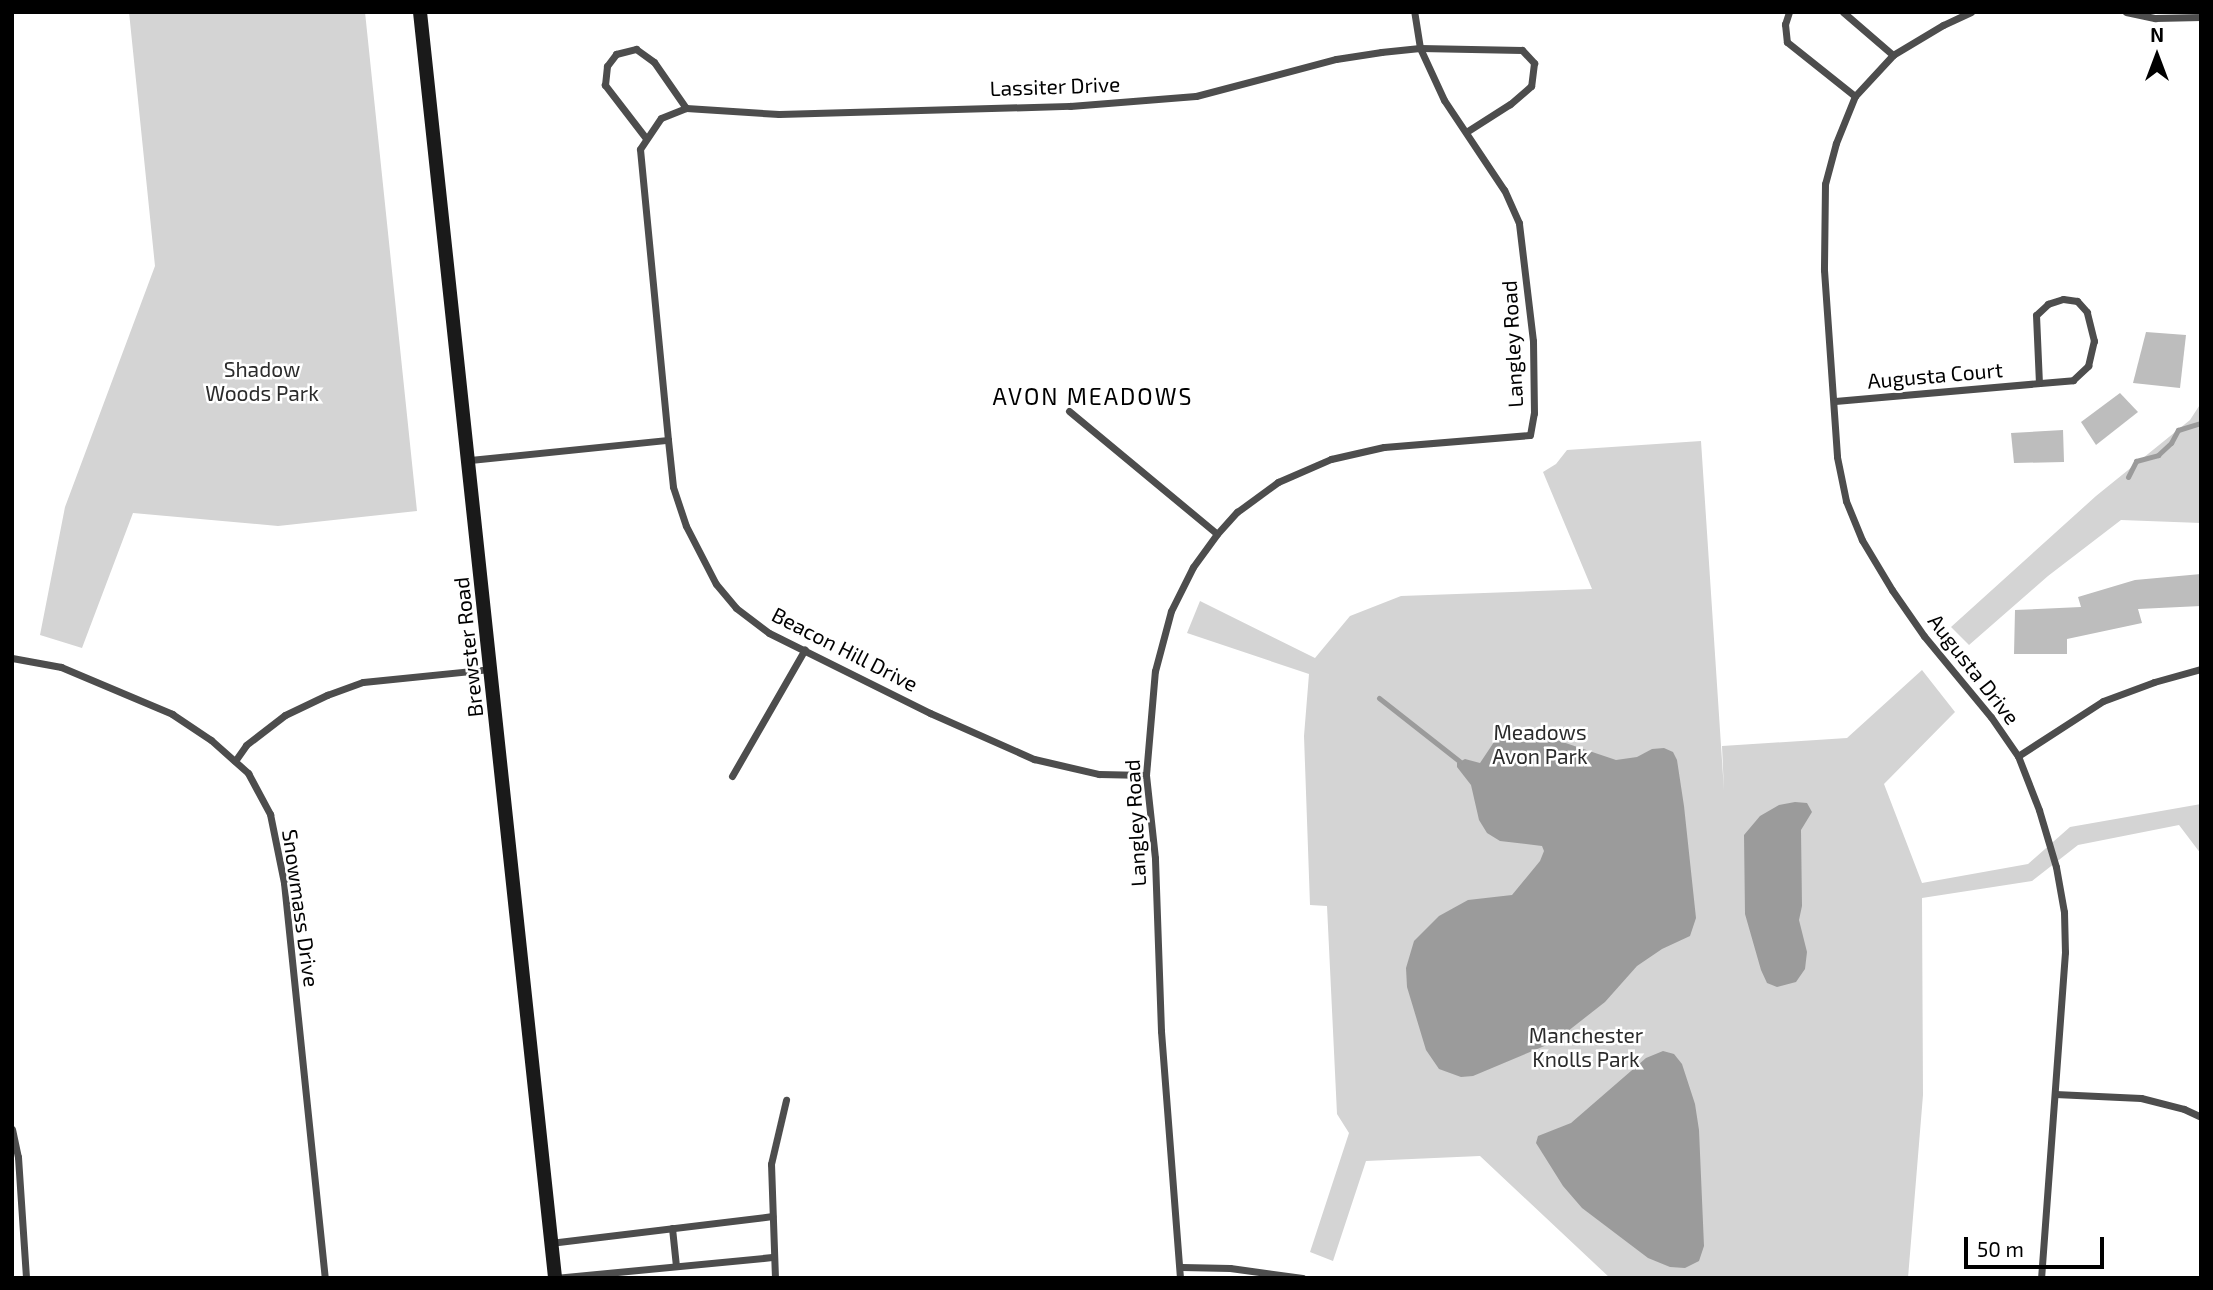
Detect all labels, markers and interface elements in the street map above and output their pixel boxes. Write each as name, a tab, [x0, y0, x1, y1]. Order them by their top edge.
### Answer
north arrow	[2122, 21, 2192, 91]
text: N	[2150, 23, 2164, 46]
street label: Lassiter Drive	[989, 71, 1121, 101]
street label: Langley Road	[1496, 280, 1528, 408]
park label: Shadow Woods Park	[205, 356, 319, 406]
street label: Augusta Court	[1866, 357, 2004, 393]
district label: AVON MEADOWS	[994, 382, 1192, 410]
street label: Brewster Road	[448, 575, 488, 719]
street label: Beacon Hill Drive	[768, 601, 922, 697]
street label: Augusta Drive	[1923, 609, 2025, 729]
park label: Meadows Avon Park	[1492, 719, 1588, 769]
street label: Langley Road	[1119, 759, 1151, 887]
street label: Snowmass Drive	[277, 828, 325, 988]
park label: Manchester Knolls Park	[1529, 1022, 1643, 1072]
scale bar	[1968, 1224, 2108, 1268]
text: 50 m	[1977, 1236, 2024, 1261]

